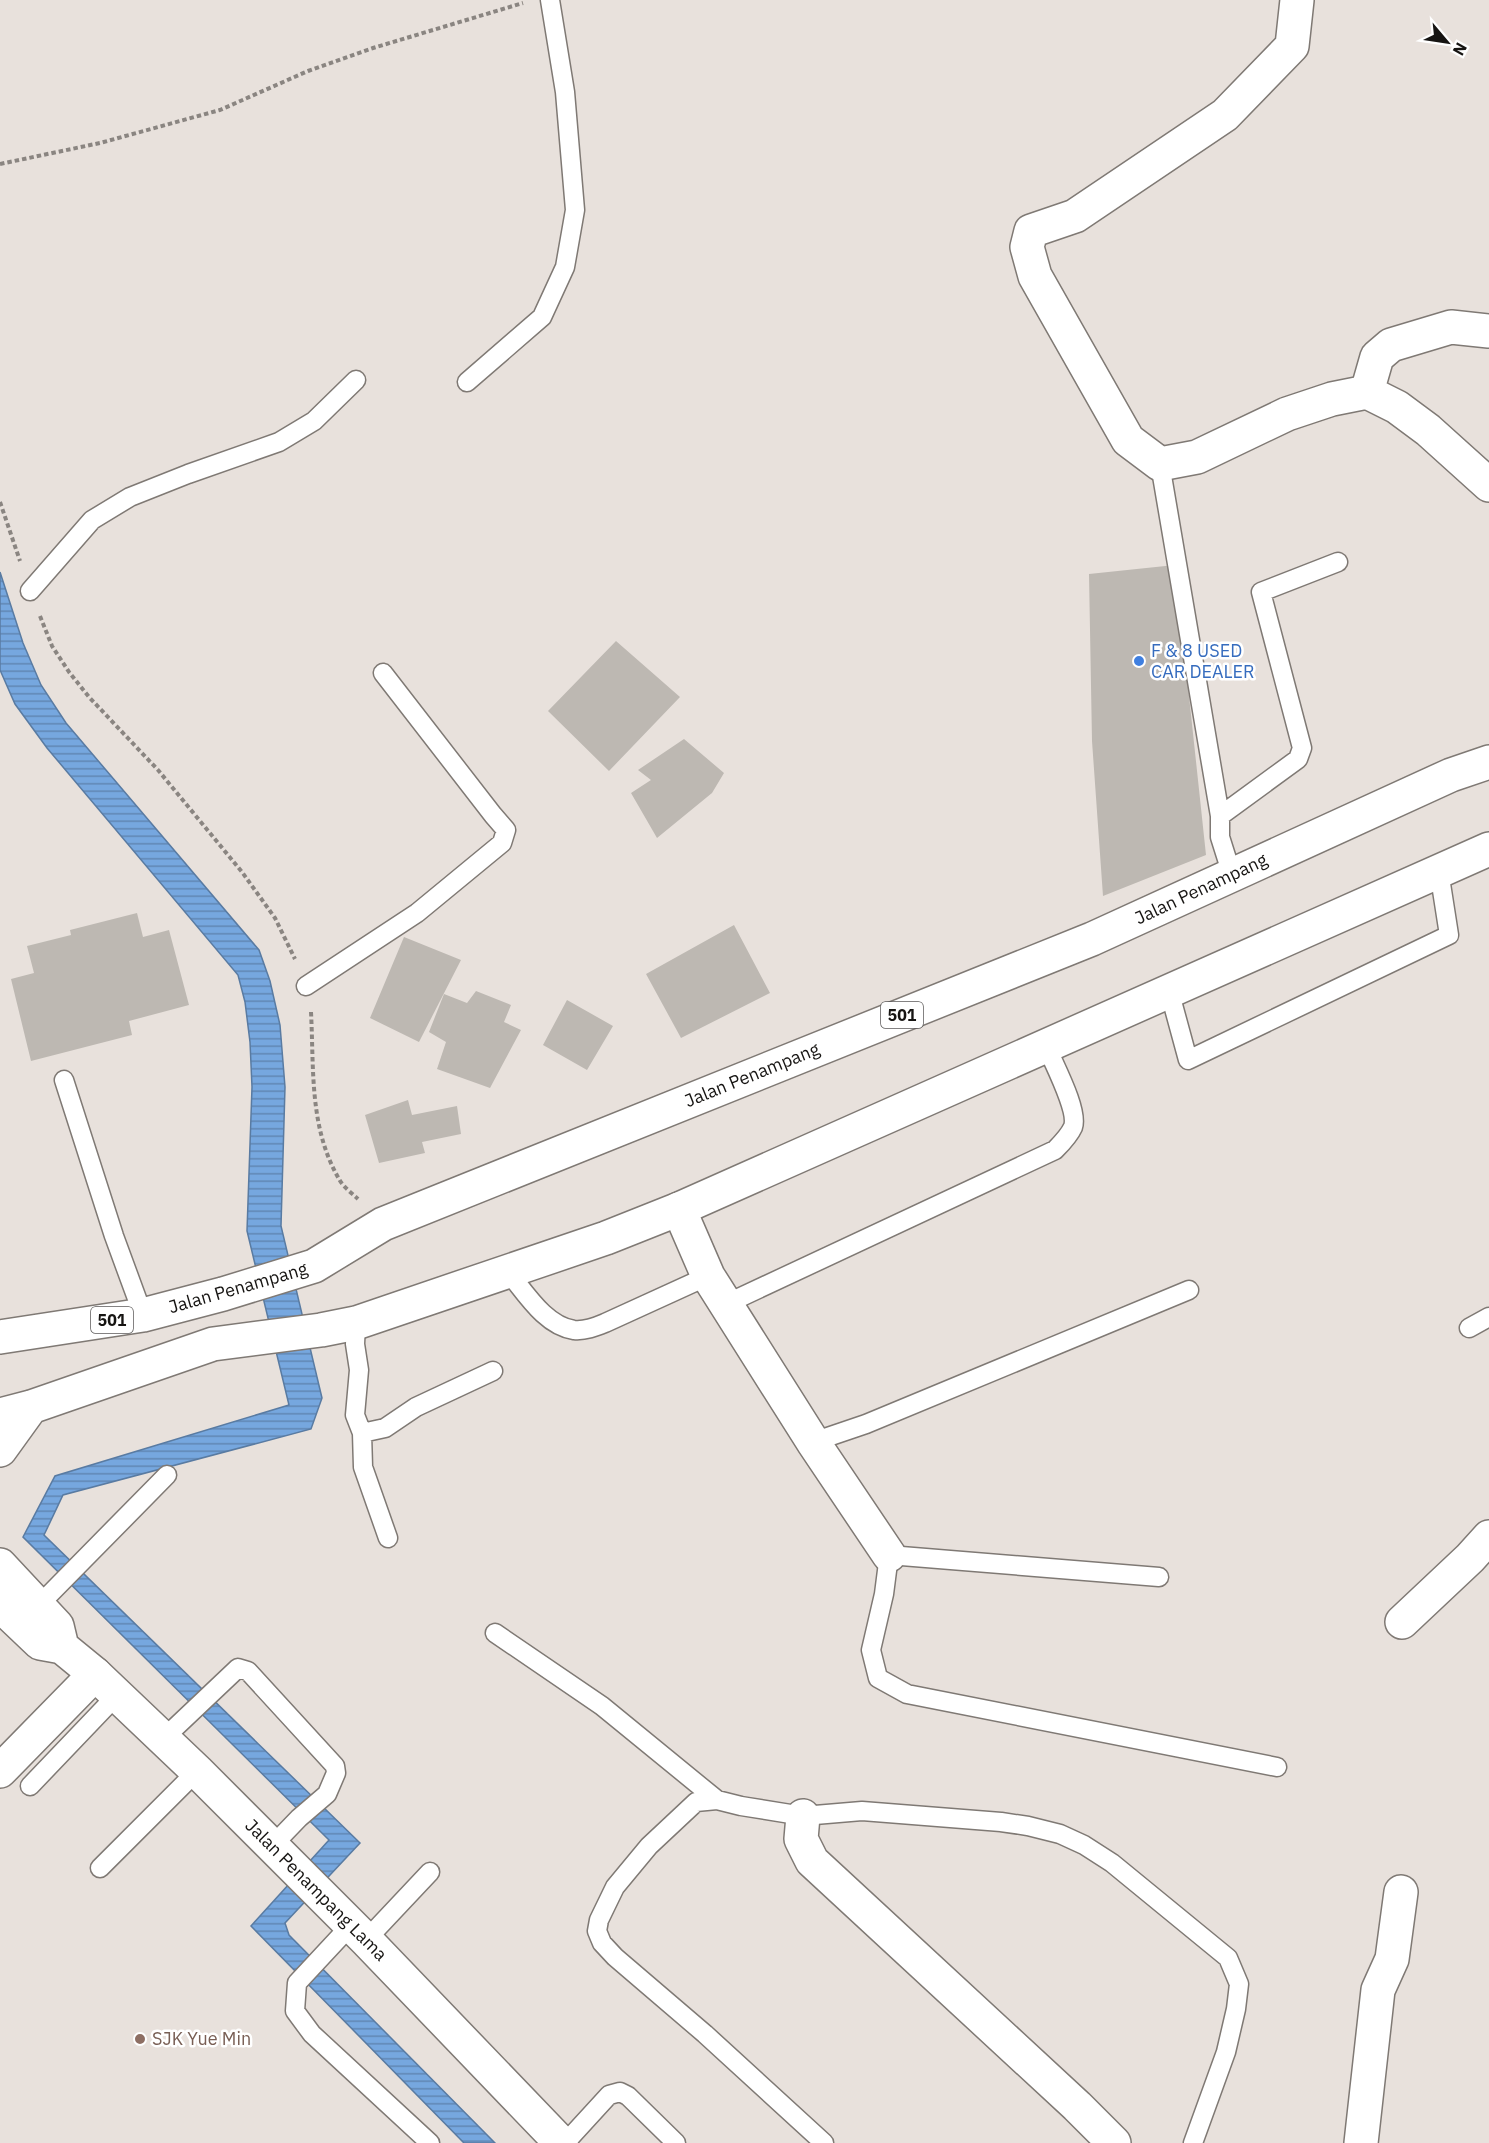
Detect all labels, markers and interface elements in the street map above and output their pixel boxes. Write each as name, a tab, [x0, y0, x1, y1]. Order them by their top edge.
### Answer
north arrow	[1417, 12, 1477, 72]
text: N	[1449, 39, 1472, 59]
place label: F & 8 USED CAR DEALER	[1151, 639, 1255, 683]
marker: F & 8 USED CAR DEALER	[1132, 654, 1146, 668]
street label: Jalan Penampang	[1131, 848, 1271, 929]
road number: 501	[881, 1002, 923, 1028]
street label: Jalan Penampang	[681, 1037, 823, 1112]
street label: Jalan Penampang	[166, 1257, 310, 1318]
road number: 501	[91, 1307, 133, 1333]
street label: Jalan Penampang Lama	[240, 1814, 393, 1966]
place label: SJK Yue Min	[152, 2027, 251, 2050]
marker: SJK Yue Min	[133, 2032, 147, 2046]

